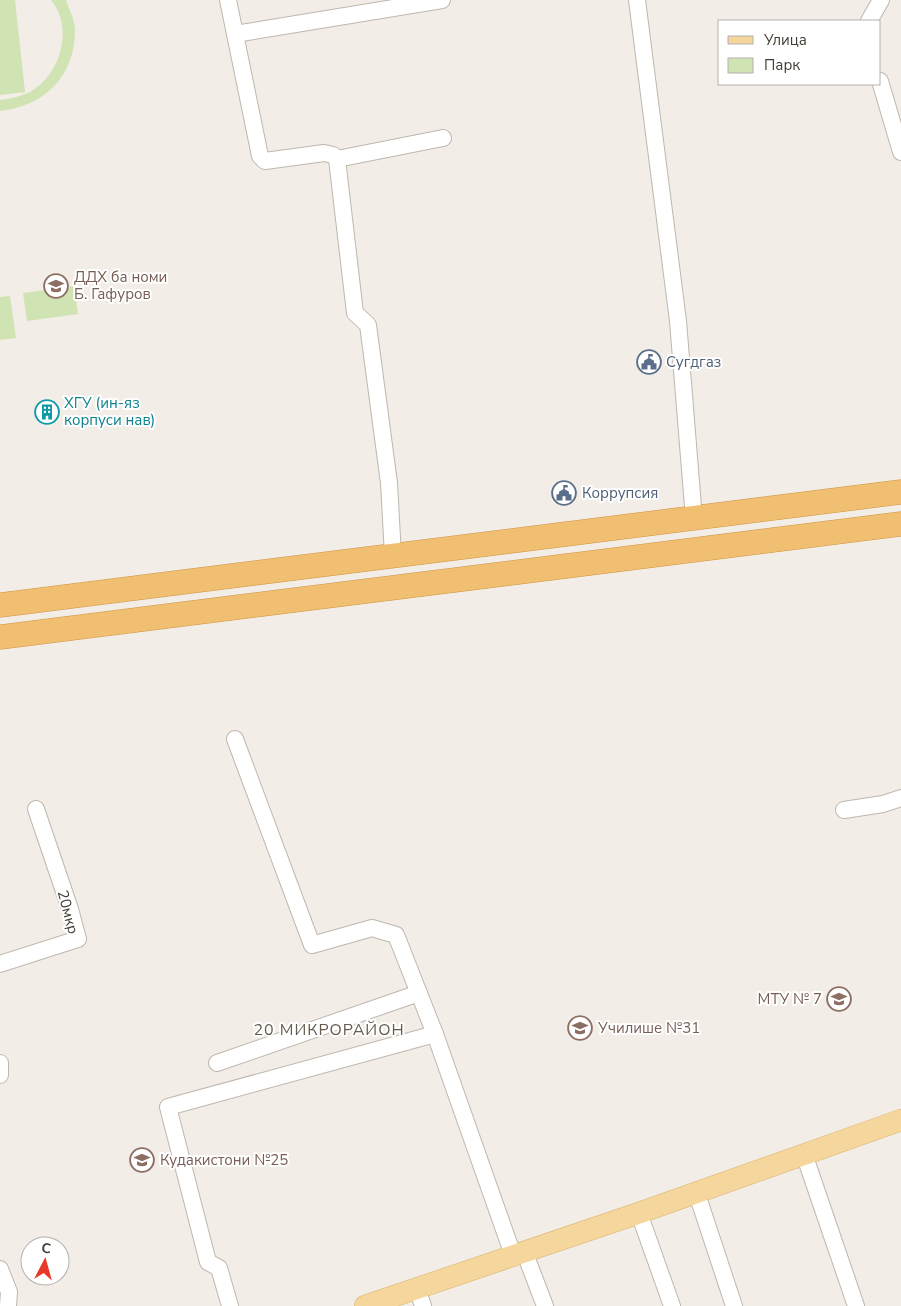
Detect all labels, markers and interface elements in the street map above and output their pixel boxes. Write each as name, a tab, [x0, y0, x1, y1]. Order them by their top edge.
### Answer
legend	[718, 20, 881, 85]
text: Улица	[763, 30, 807, 50]
text: Парк	[764, 55, 800, 75]
place label: ДДХ ба номи Б. Гафуров	[74, 267, 167, 304]
school or university icon: ДДХ ба номи Б. Гафуров	[43, 273, 69, 299]
public building icon: Сугдгаз	[636, 349, 662, 375]
place label: Сугдгаз	[666, 352, 721, 372]
place label: ХГУ (ин-яз корпуси нав)	[64, 393, 155, 430]
building icon: ХГУ (ин-яз корпуси нав)	[34, 399, 60, 425]
public building icon: Коррупсия	[551, 480, 577, 506]
place label: Коррупсия	[582, 483, 658, 503]
street label: 20мкр	[53, 888, 83, 936]
school or university icon: МТУ № 7	[826, 986, 852, 1012]
place label: МТУ № 7	[758, 989, 822, 1009]
school or university icon: Училише №31	[567, 1015, 593, 1041]
place label: Училише №31	[597, 1018, 700, 1038]
district label: 20 МИКРОРАЙОН	[253, 1019, 405, 1041]
school or university icon: Кудакистони №25	[129, 1147, 155, 1173]
place label: Кудакистони №25	[160, 1150, 288, 1170]
north arrow	[20, 1236, 70, 1286]
text: С	[41, 1239, 53, 1259]

